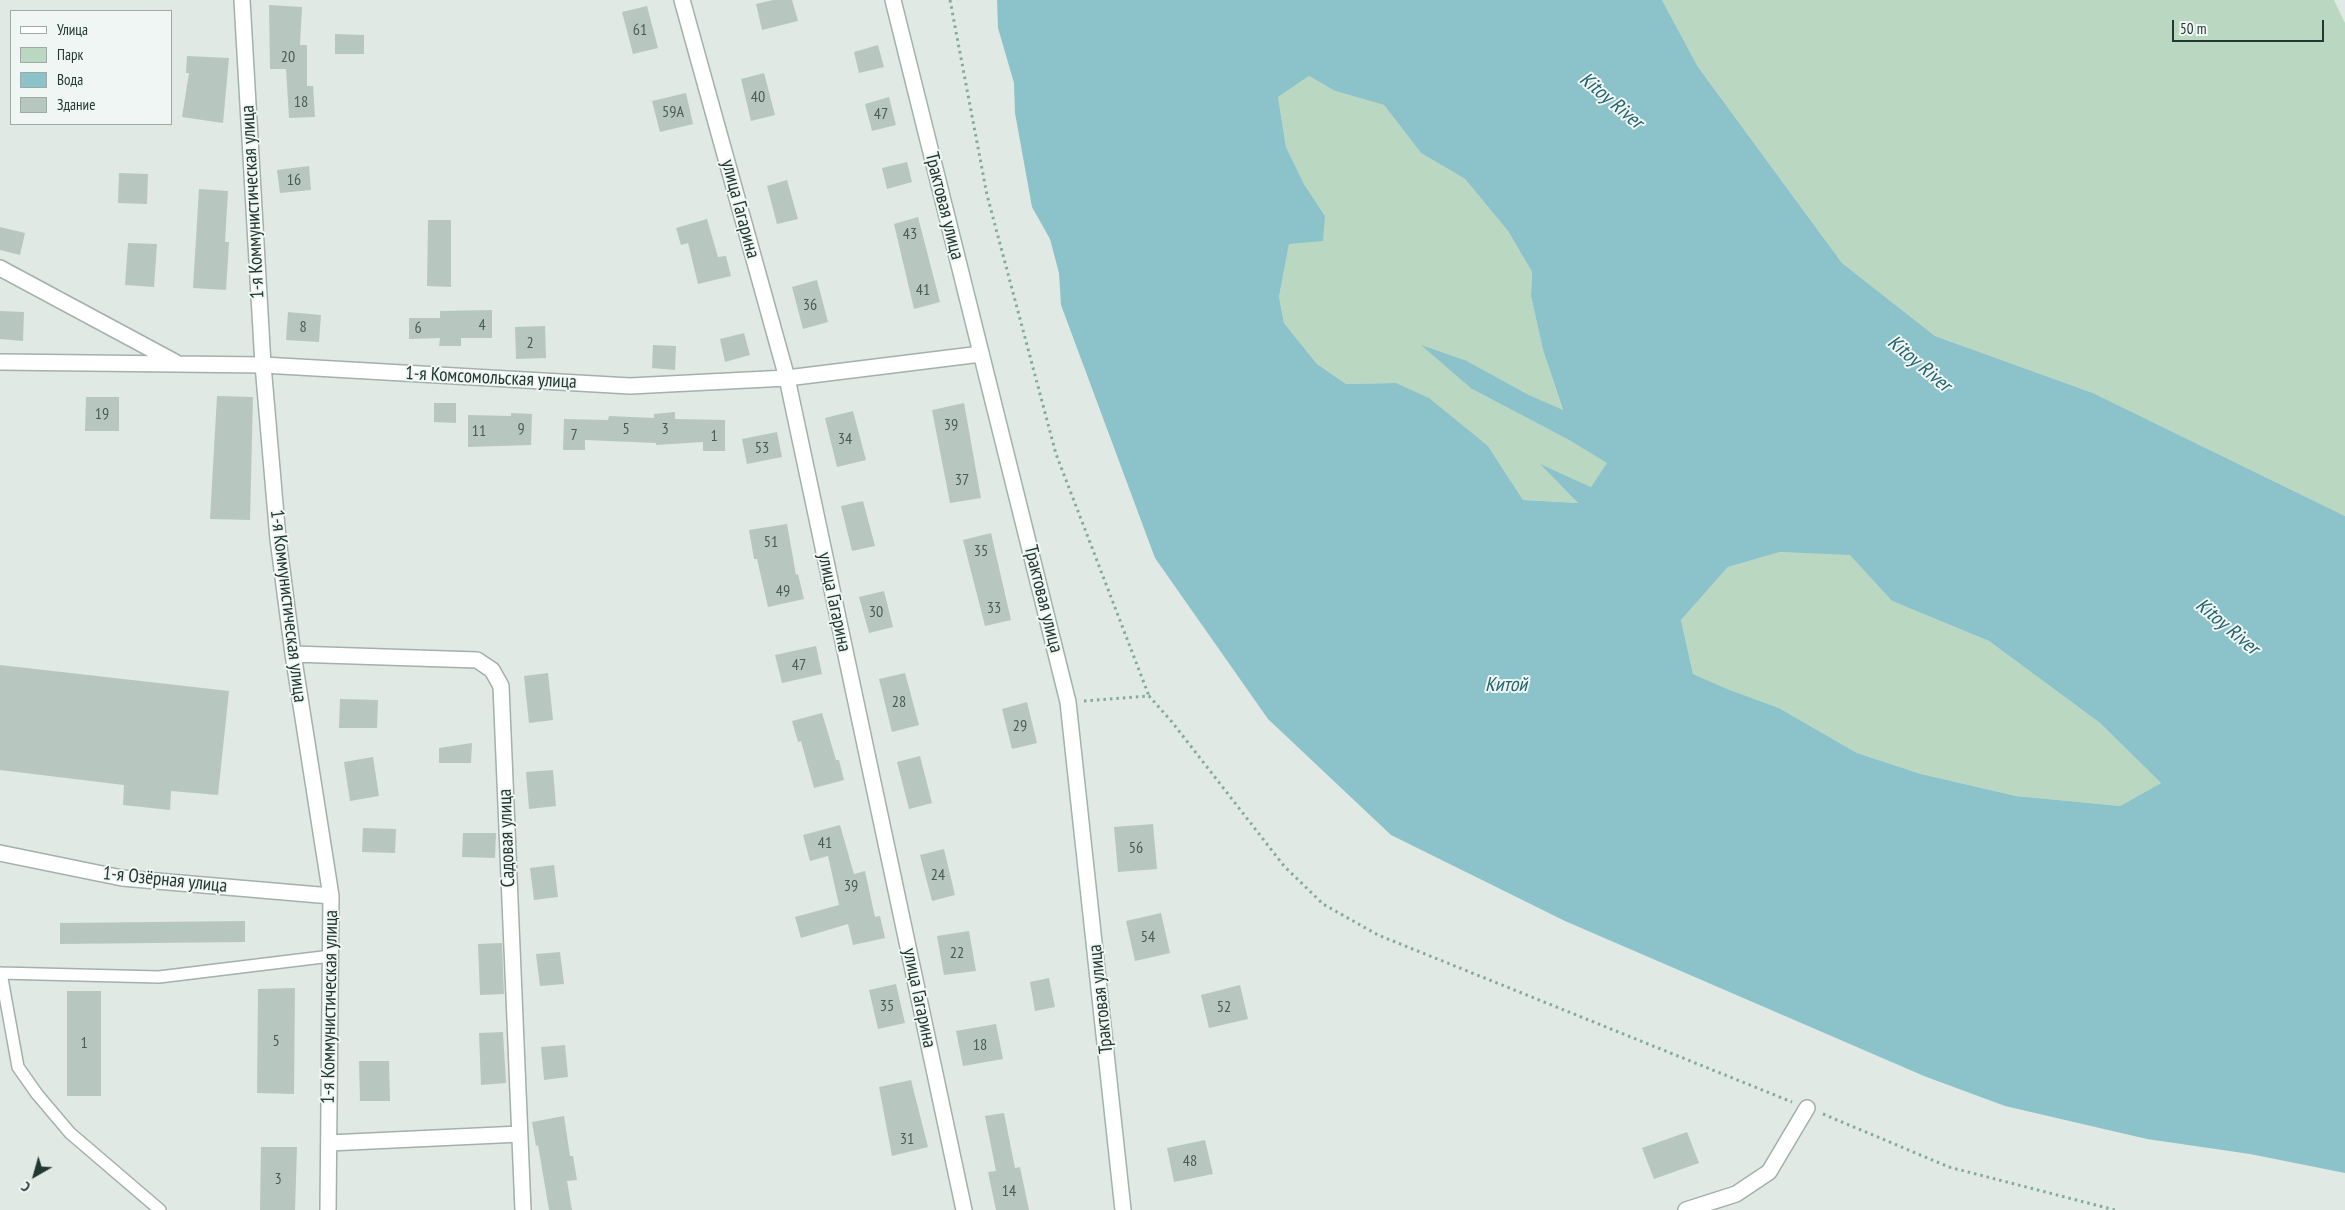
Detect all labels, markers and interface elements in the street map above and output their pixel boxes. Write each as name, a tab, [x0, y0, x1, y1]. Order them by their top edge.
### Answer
legend	[10, 10, 172, 125]
scale bar	[2175, 10, 2328, 42]
text: 50 m	[2180, 19, 2206, 38]
text: Улица	[57, 20, 88, 39]
house number: 61	[633, 20, 647, 40]
text: Парк	[57, 45, 83, 64]
house number: 20	[281, 47, 295, 67]
water label: Kitoy River	[1574, 68, 1648, 134]
text: Вода	[57, 70, 83, 89]
house number: 40	[751, 87, 765, 107]
house number: 18	[294, 92, 308, 112]
text: Здание	[57, 95, 95, 114]
house number: 59А	[662, 102, 684, 122]
house number: 47	[874, 104, 888, 124]
street label: 1-я Коммунистическая улица	[237, 105, 269, 299]
street label: Трактовая улица	[920, 150, 968, 262]
street label: улица Гагарина	[716, 157, 764, 261]
house number: 16	[287, 170, 301, 190]
house number: 43	[903, 224, 917, 244]
house number: 41	[916, 280, 930, 300]
house number: 36	[803, 295, 817, 315]
house number: 4	[478, 315, 486, 335]
house number: 8	[299, 317, 307, 337]
house number: 6	[414, 318, 422, 338]
water label: Kitoy River	[1882, 331, 1956, 397]
house number: 2	[526, 333, 534, 353]
street label: 1-я Комсомольская улица	[405, 362, 577, 394]
house number: 19	[95, 404, 109, 424]
house number: 39	[944, 415, 958, 435]
house number: 9	[517, 419, 525, 439]
house number: 5	[622, 419, 630, 439]
house number: 3	[661, 419, 669, 439]
house number: 11	[472, 421, 486, 441]
house number: 7	[570, 425, 578, 445]
house number: 1	[710, 426, 718, 446]
house number: 34	[838, 429, 852, 449]
house number: 53	[755, 438, 769, 458]
house number: 37	[955, 470, 969, 490]
street label: 1-я Коммунистическая улица	[265, 508, 311, 704]
house number: 51	[764, 532, 778, 552]
house number: 35	[974, 541, 988, 561]
street label: Трактовая улица	[1019, 543, 1067, 655]
street label: улица Гагарина	[812, 550, 856, 654]
house number: 49	[776, 581, 790, 601]
water label: Kitoy River	[2190, 594, 2264, 660]
house number: 33	[987, 598, 1001, 618]
house number: 30	[869, 602, 883, 622]
house number: 47	[792, 655, 806, 675]
water label: Китой	[1485, 673, 1527, 697]
house number: 28	[892, 692, 906, 712]
house number: 29	[1013, 716, 1027, 736]
street label: Садовая улица	[494, 788, 520, 888]
house number: 41	[818, 833, 832, 853]
house number: 56	[1129, 838, 1143, 858]
street label: 1-я Озёрная улица	[102, 862, 228, 898]
house number: 24	[931, 865, 945, 885]
house number: 39	[844, 876, 858, 896]
street label: 1-я Коммунистическая улица	[317, 910, 343, 1104]
house number: 54	[1141, 927, 1155, 947]
house number: 22	[950, 943, 964, 963]
street label: Трактовая улица	[1084, 943, 1118, 1055]
street label: улица Гагарина	[897, 946, 941, 1050]
house number: 35	[880, 996, 894, 1016]
house number: 52	[1217, 997, 1231, 1017]
house number: 5	[272, 1031, 280, 1051]
house number: 1	[80, 1033, 88, 1053]
house number: 18	[973, 1035, 987, 1055]
house number: 31	[900, 1129, 914, 1149]
north arrow	[10, 1150, 60, 1200]
house number: 48	[1183, 1151, 1197, 1171]
house number: 3	[274, 1169, 282, 1189]
text: С	[18, 1178, 34, 1196]
house number: 14	[1002, 1181, 1016, 1201]

